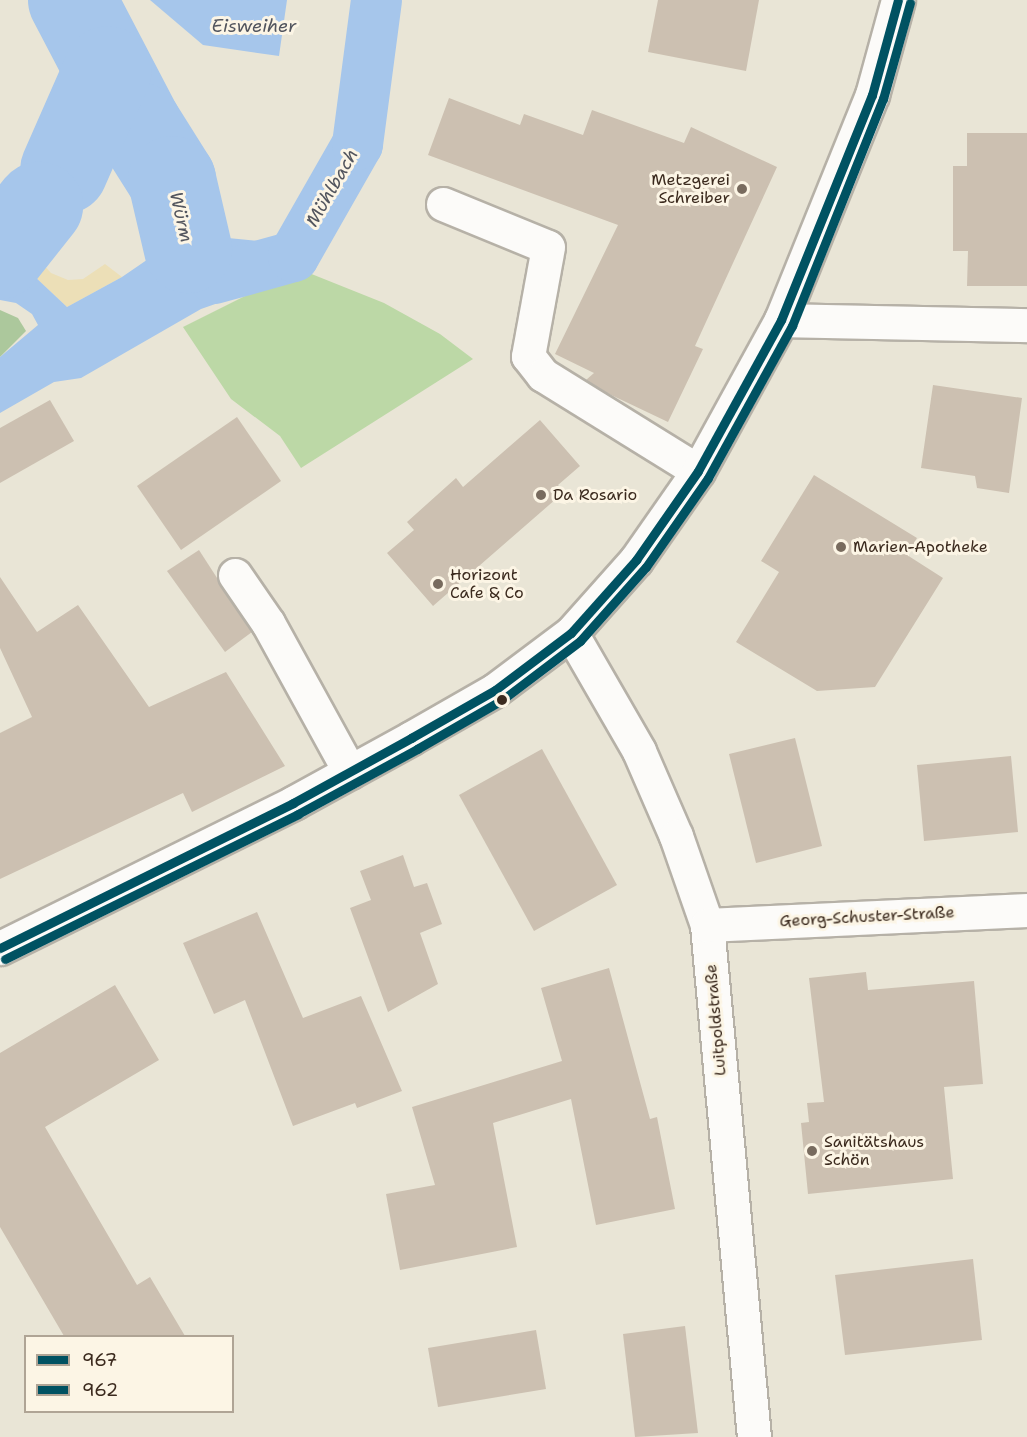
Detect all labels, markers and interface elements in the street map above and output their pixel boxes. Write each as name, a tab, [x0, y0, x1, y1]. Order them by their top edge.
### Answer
water label: Eisweiher	[211, 15, 297, 37]
water label: Mühlbach	[301, 145, 363, 231]
place label: Metzgerei Schreiber	[651, 170, 730, 208]
marker: Metzgerei Schreiber	[735, 182, 749, 196]
water label: Würm	[165, 190, 197, 244]
place label: Da Rosario	[553, 485, 637, 505]
marker: Da Rosario	[534, 488, 548, 502]
place label: Marien-Apotheke	[853, 537, 988, 557]
marker: Marien-Apotheke	[834, 540, 848, 554]
place label: Horizont Cafe & Co	[450, 565, 524, 603]
marker: Horizont Cafe & Co	[431, 577, 445, 591]
unlabelled marker	[496, 694, 508, 706]
street label: Georg-Schuster-Straße	[779, 903, 955, 931]
street label: Luitpoldstraße	[702, 963, 730, 1077]
place label: Sanitätshaus Schön	[824, 1132, 924, 1170]
marker: Sanitätshaus Schön	[805, 1144, 819, 1158]
legend	[24, 1335, 234, 1413]
text: 967	[82, 1348, 117, 1372]
text: 962	[82, 1378, 118, 1402]

